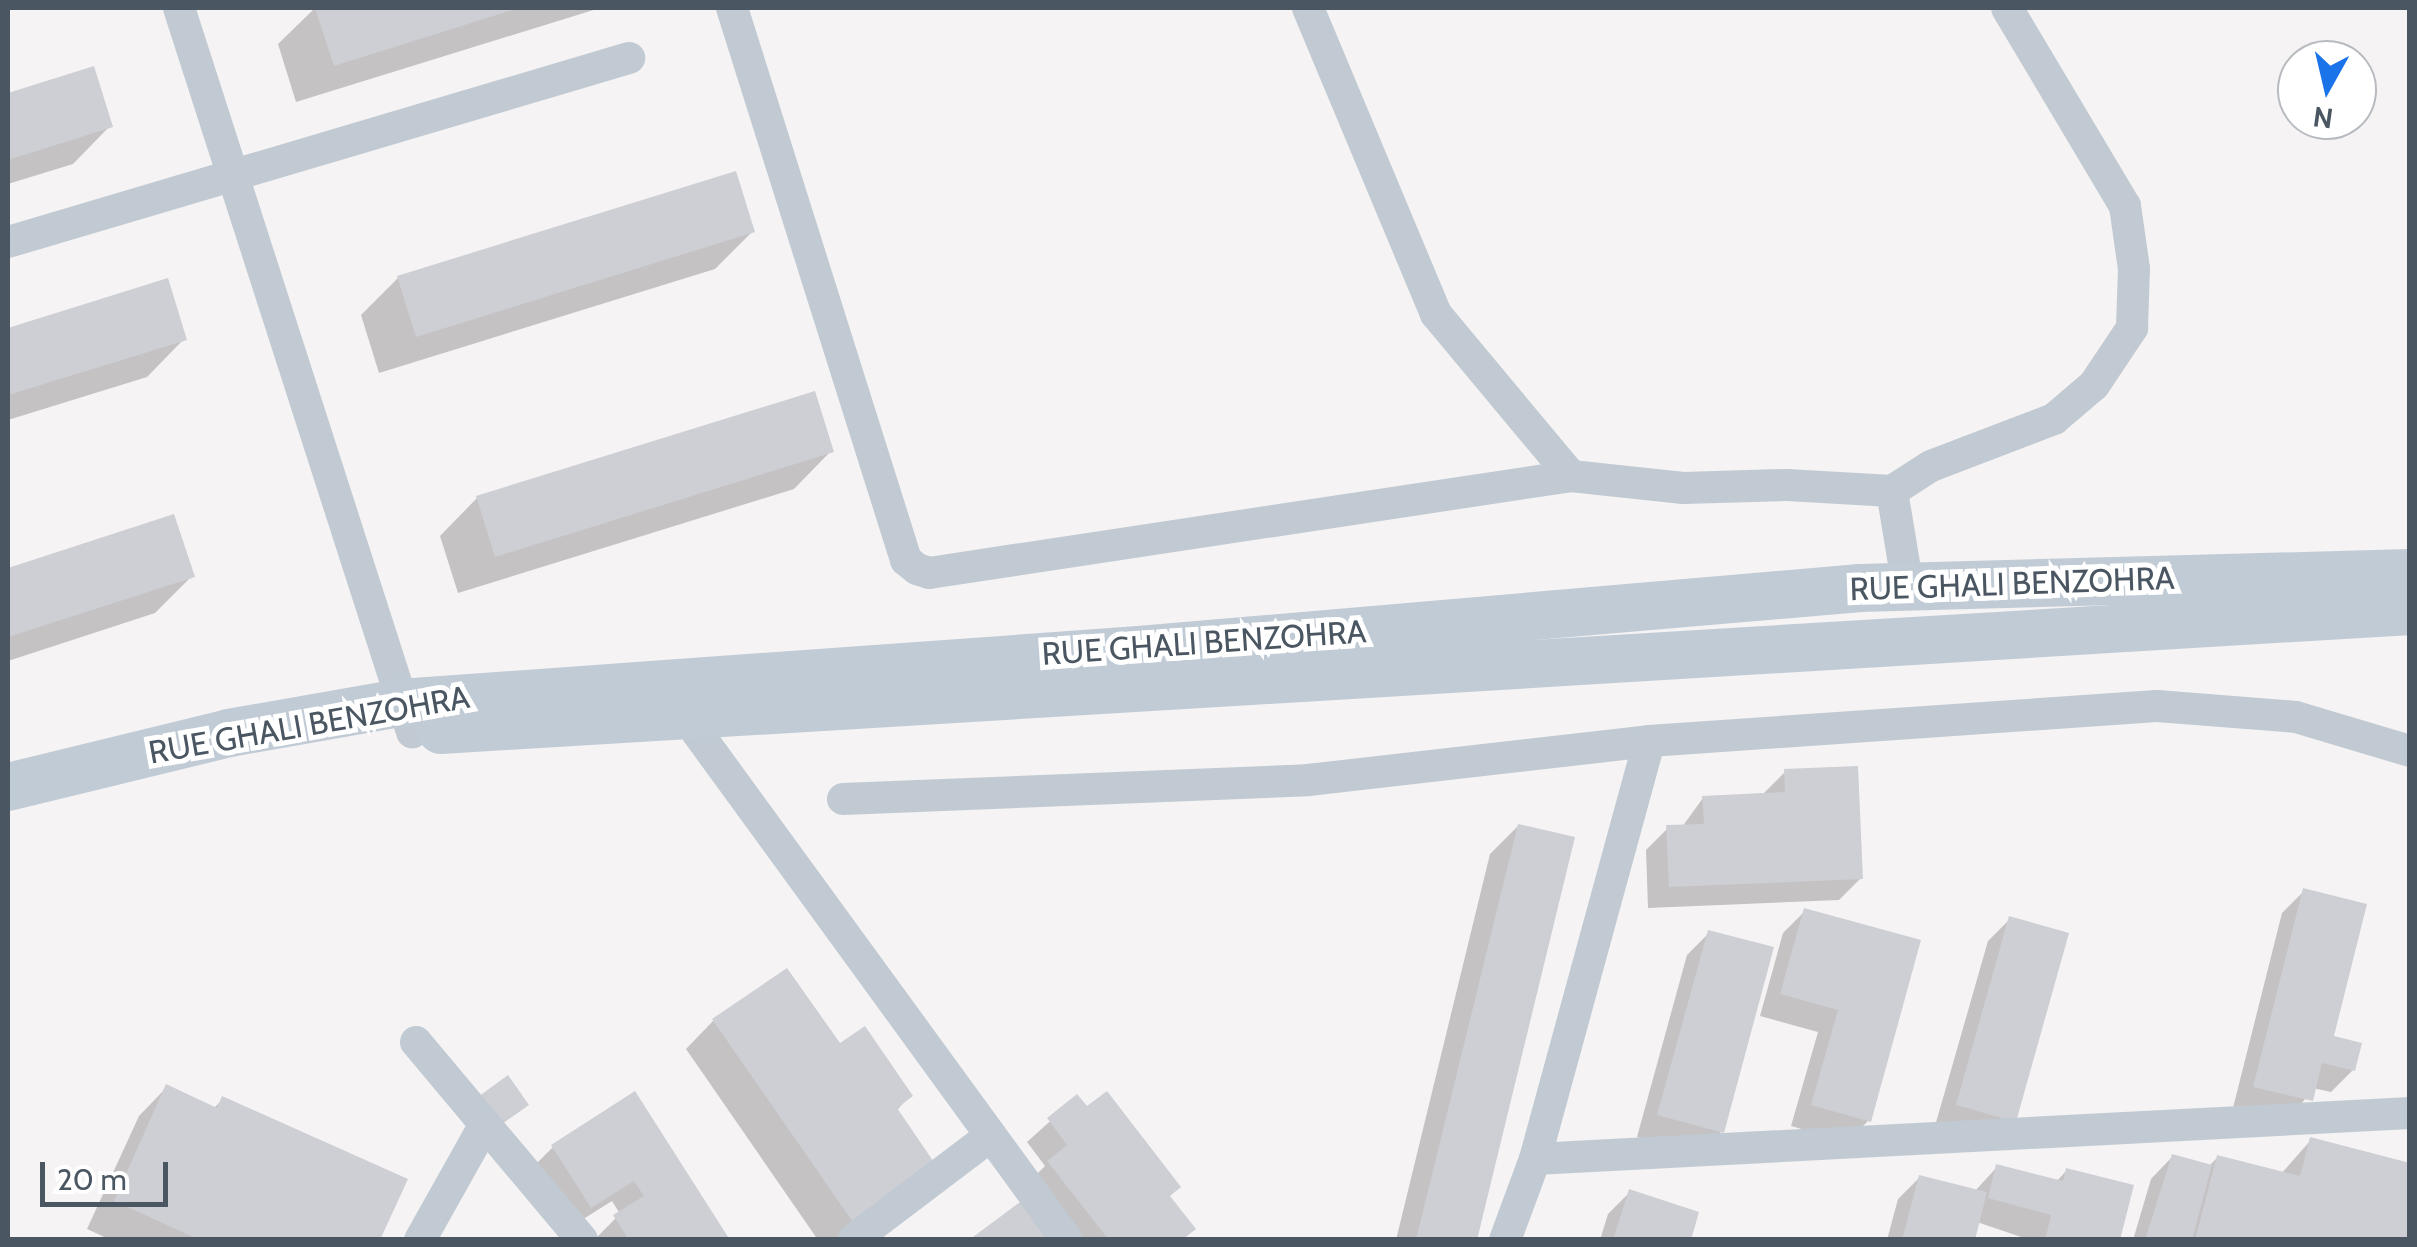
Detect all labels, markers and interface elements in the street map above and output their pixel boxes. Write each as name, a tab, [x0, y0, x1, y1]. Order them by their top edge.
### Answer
north arrow	[2277, 40, 2377, 140]
text: N	[2311, 100, 2335, 136]
street label: RUE GHALI BENZOHRA	[1849, 559, 2175, 609]
street label: RUE GHALI BENZOHRA	[1040, 613, 1368, 673]
street label: RUE GHALI BENZOHRA	[146, 678, 472, 772]
scale bar	[45, 1142, 172, 1204]
text: 20 m	[57, 1161, 127, 1198]

